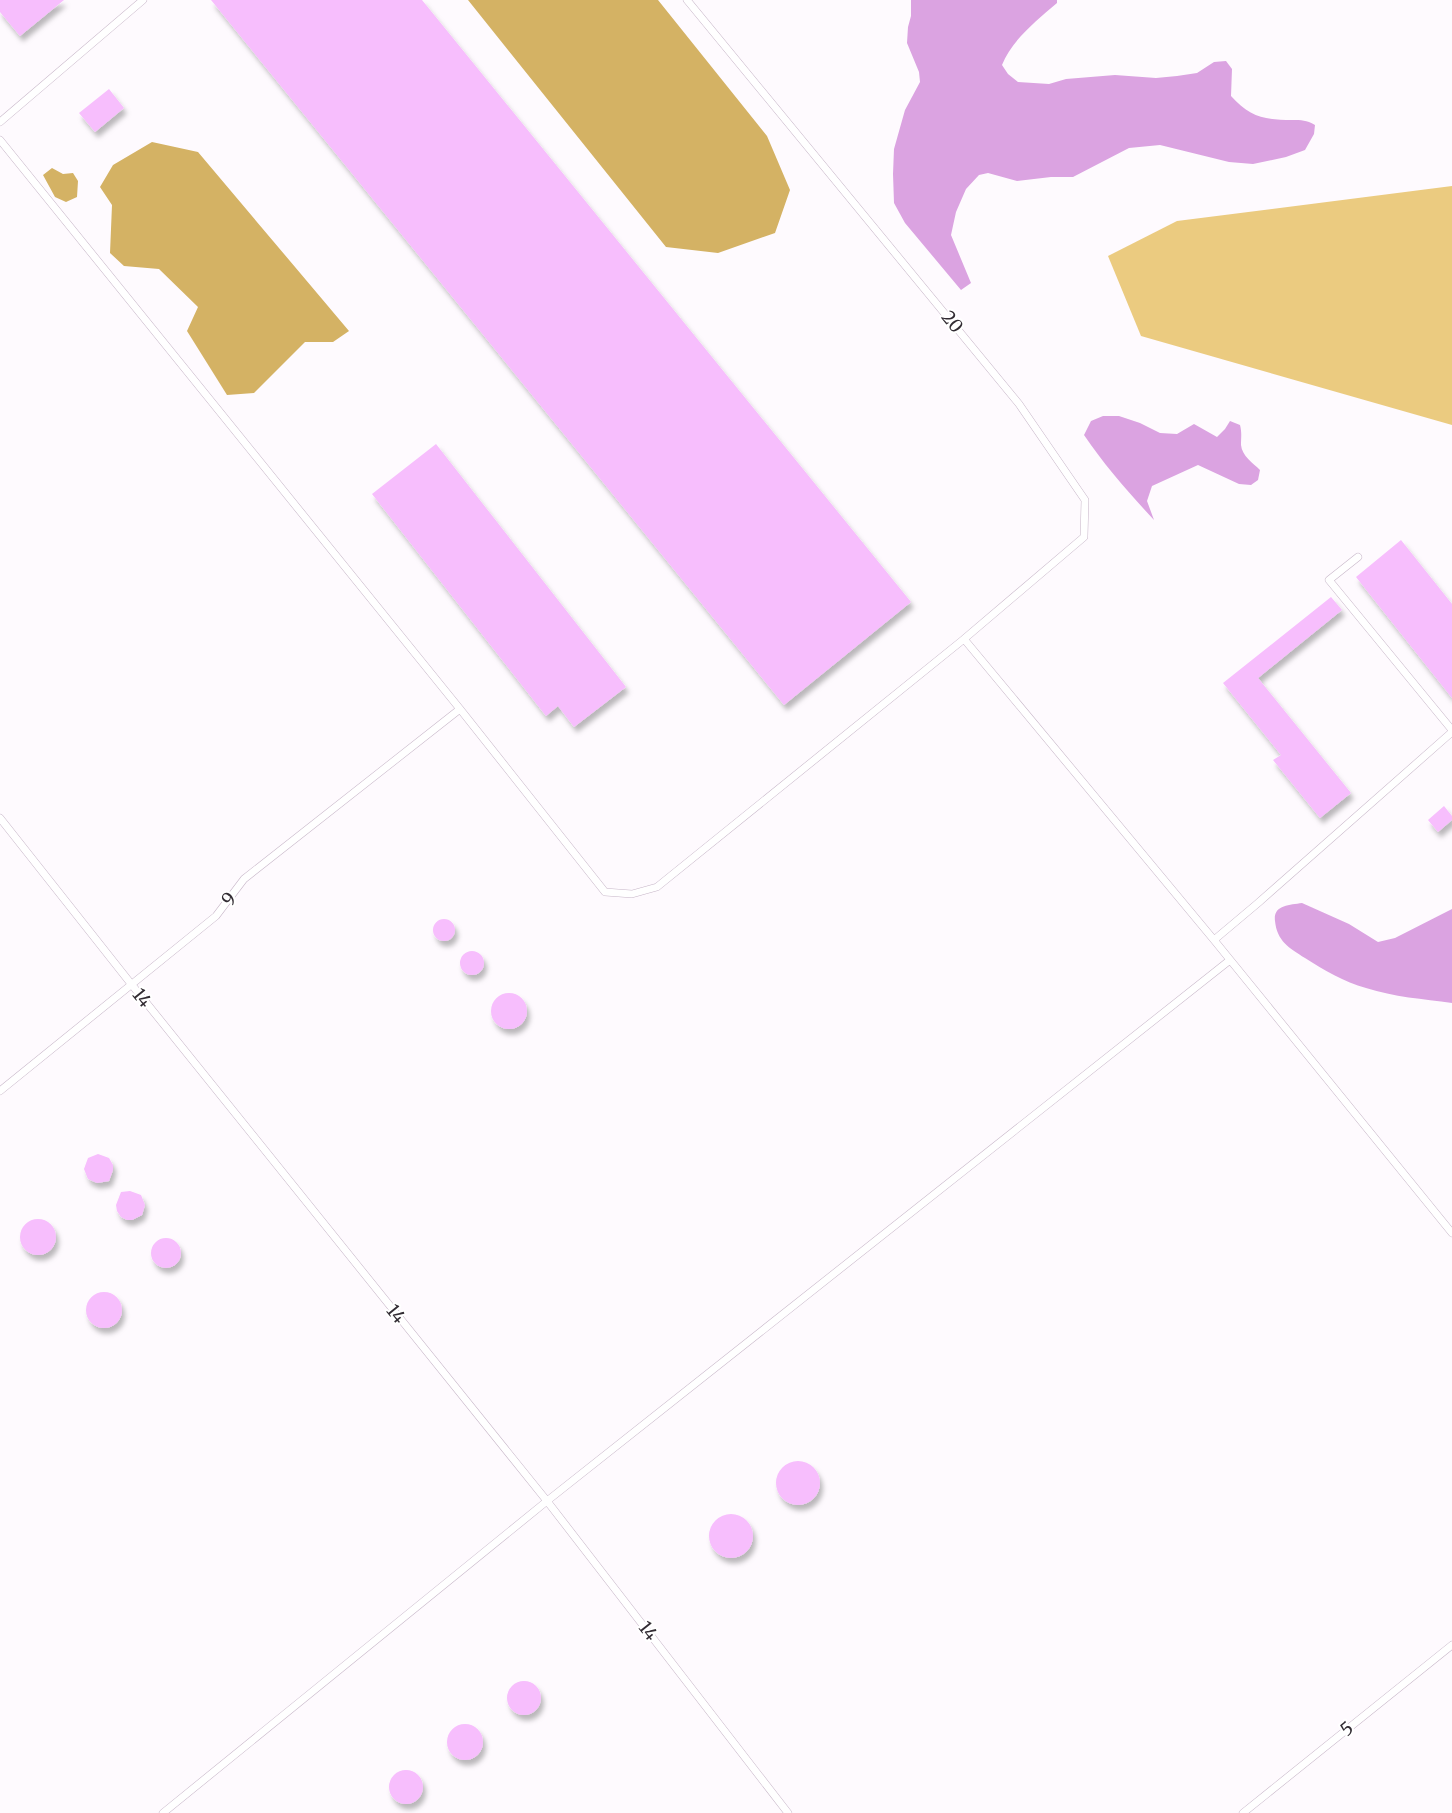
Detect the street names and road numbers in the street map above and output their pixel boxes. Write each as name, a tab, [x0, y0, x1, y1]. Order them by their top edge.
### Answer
street label: 20	[937, 306, 968, 337]
street label: 9	[216, 887, 241, 910]
street label: 14	[128, 983, 157, 1012]
street label: 14	[382, 1299, 411, 1328]
street label: 14	[634, 1616, 663, 1645]
street label: 5	[1335, 1716, 1358, 1741]

